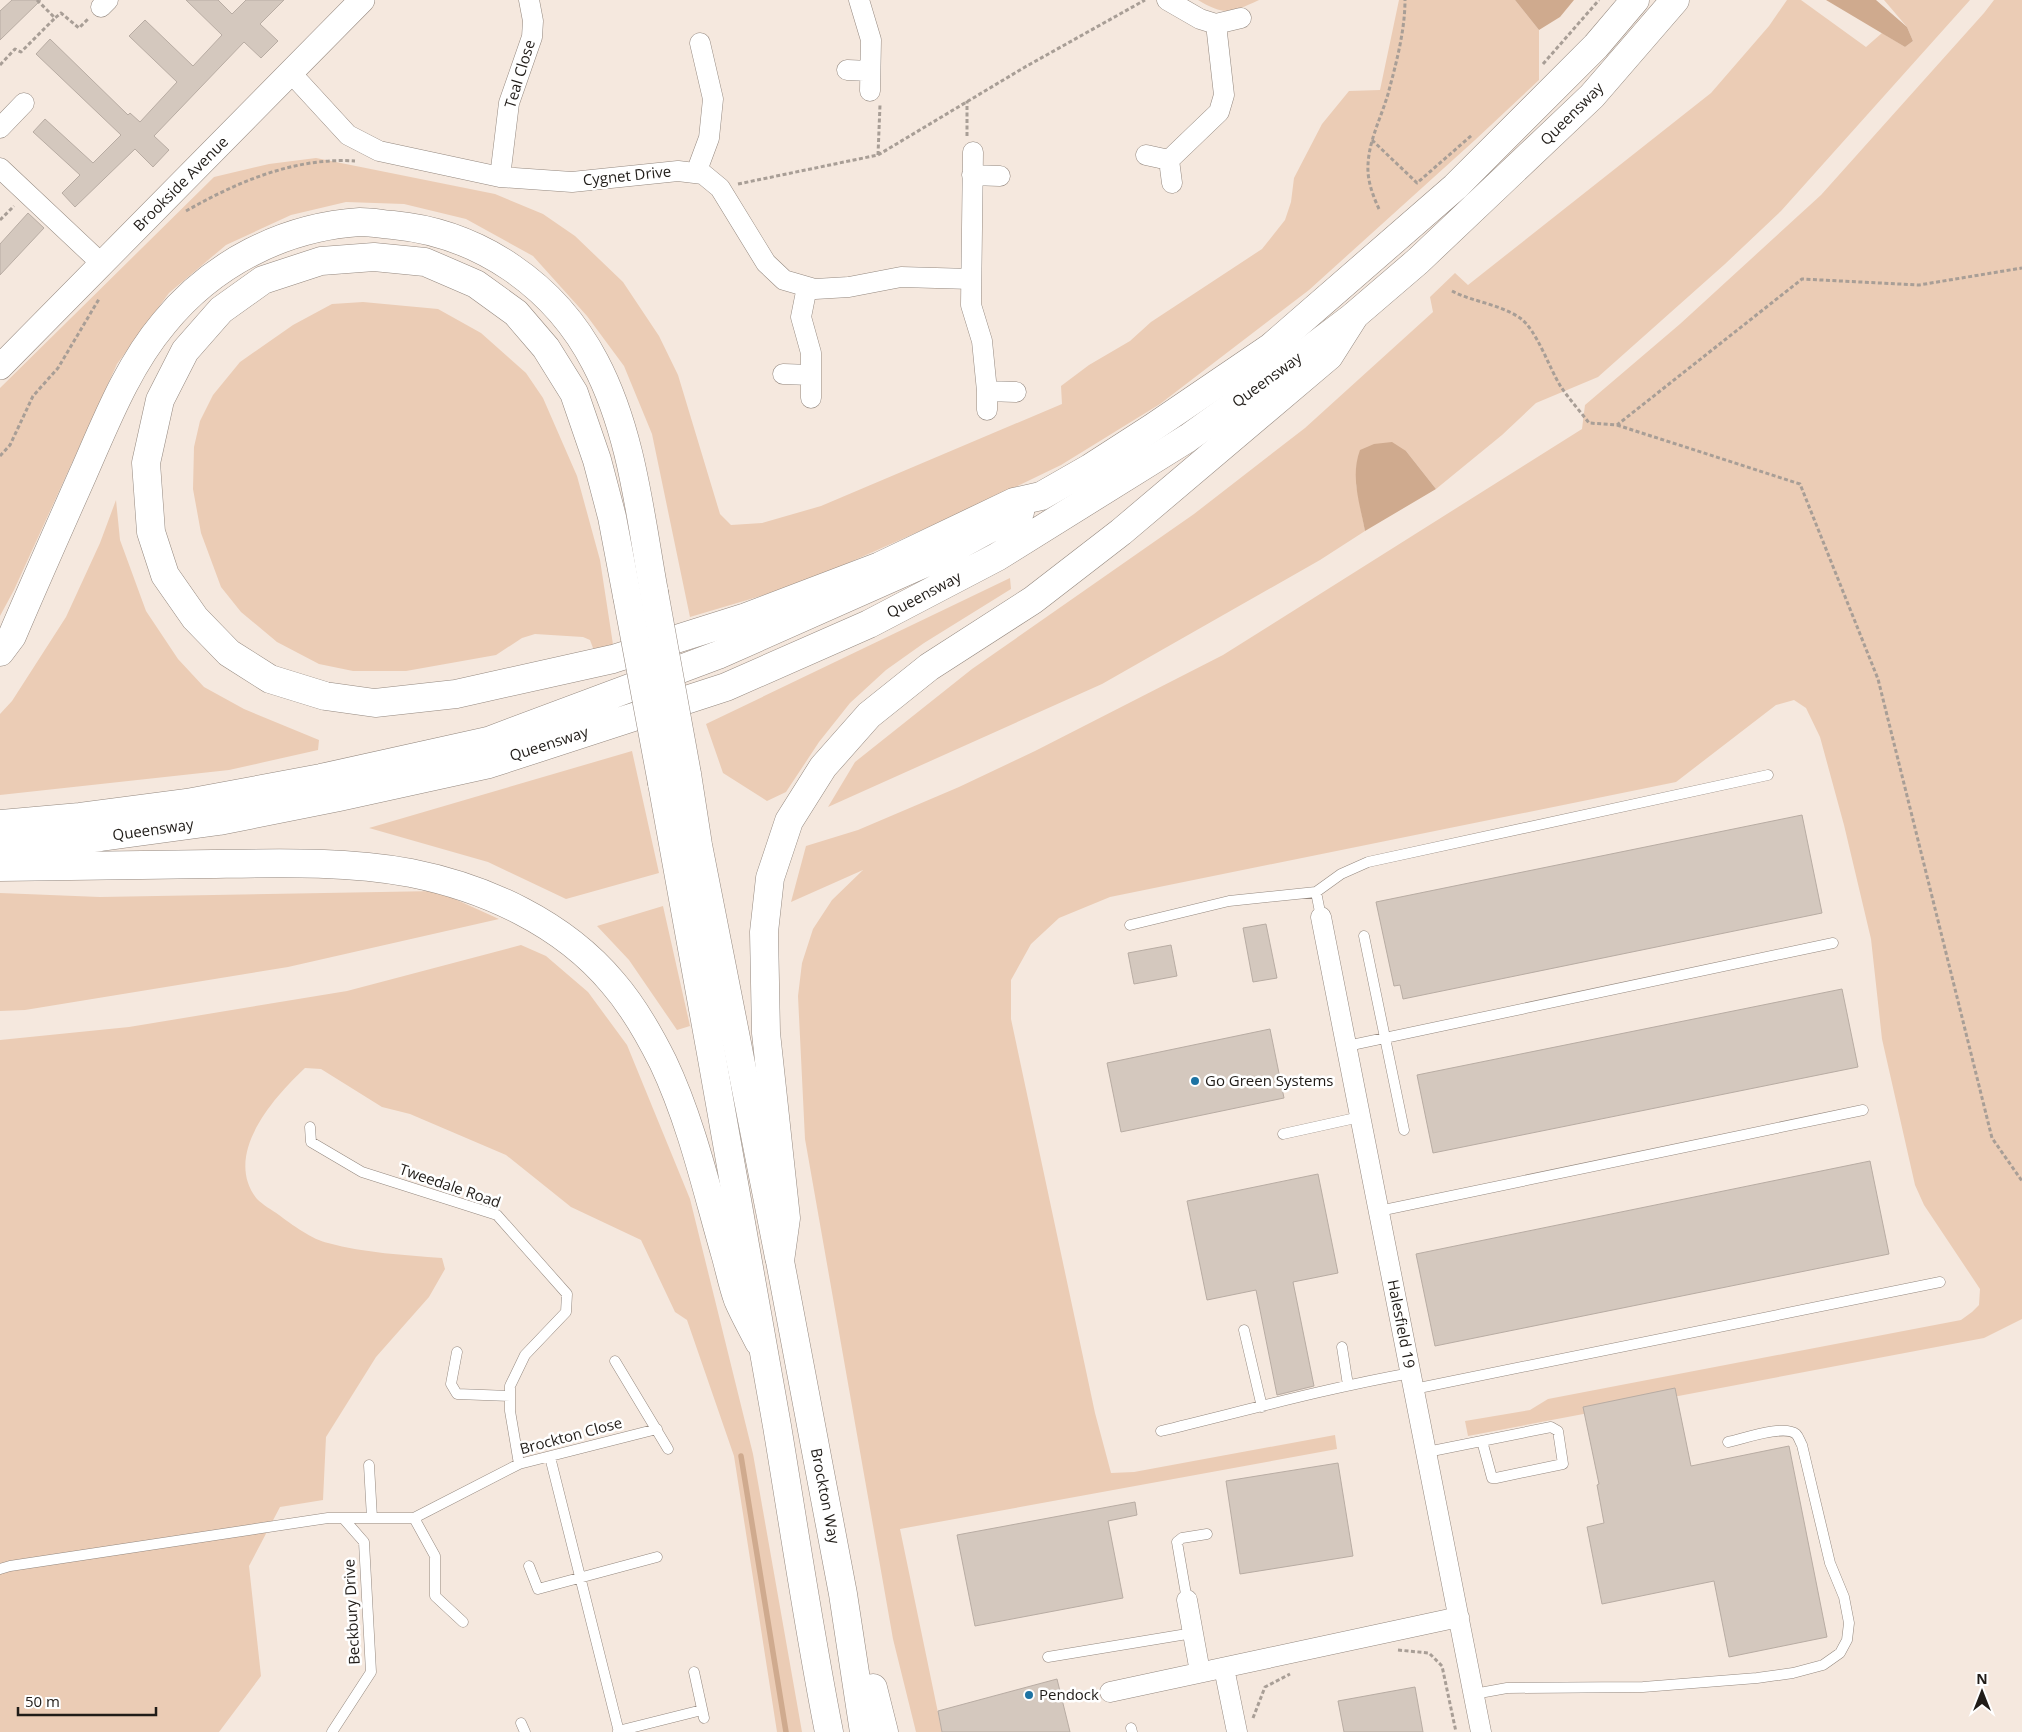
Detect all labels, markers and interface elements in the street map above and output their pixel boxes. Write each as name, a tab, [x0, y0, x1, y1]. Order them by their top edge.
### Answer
street label: Teal Close	[499, 37, 539, 110]
street label: Queensway	[1535, 77, 1608, 149]
street label: Brookside Avenue	[129, 132, 232, 235]
street label: Cygnet Drive	[582, 160, 672, 190]
street label: Queensway	[1228, 347, 1306, 411]
street label: Queensway	[883, 566, 965, 622]
street label: Queensway	[507, 721, 591, 765]
street label: Queensway	[111, 813, 195, 845]
place label: Go Green Systems	[1205, 1070, 1334, 1090]
marker: Go Green Systems	[1189, 1075, 1201, 1087]
street label: Tweedale Road	[397, 1158, 504, 1212]
street label: Halesfield 19	[1384, 1278, 1420, 1370]
street label: Brockton Close	[517, 1412, 624, 1458]
street label: Brockton Way	[807, 1446, 845, 1546]
street label: Beckbury Drive	[338, 1559, 364, 1665]
north arrow	[1957, 1667, 2007, 1717]
text: N	[1976, 1669, 1988, 1688]
scale bar	[18, 1684, 155, 1716]
place label: Pendock	[1039, 1684, 1099, 1704]
marker: Pendock	[1023, 1689, 1035, 1701]
text: 50 m	[25, 1691, 60, 1711]

